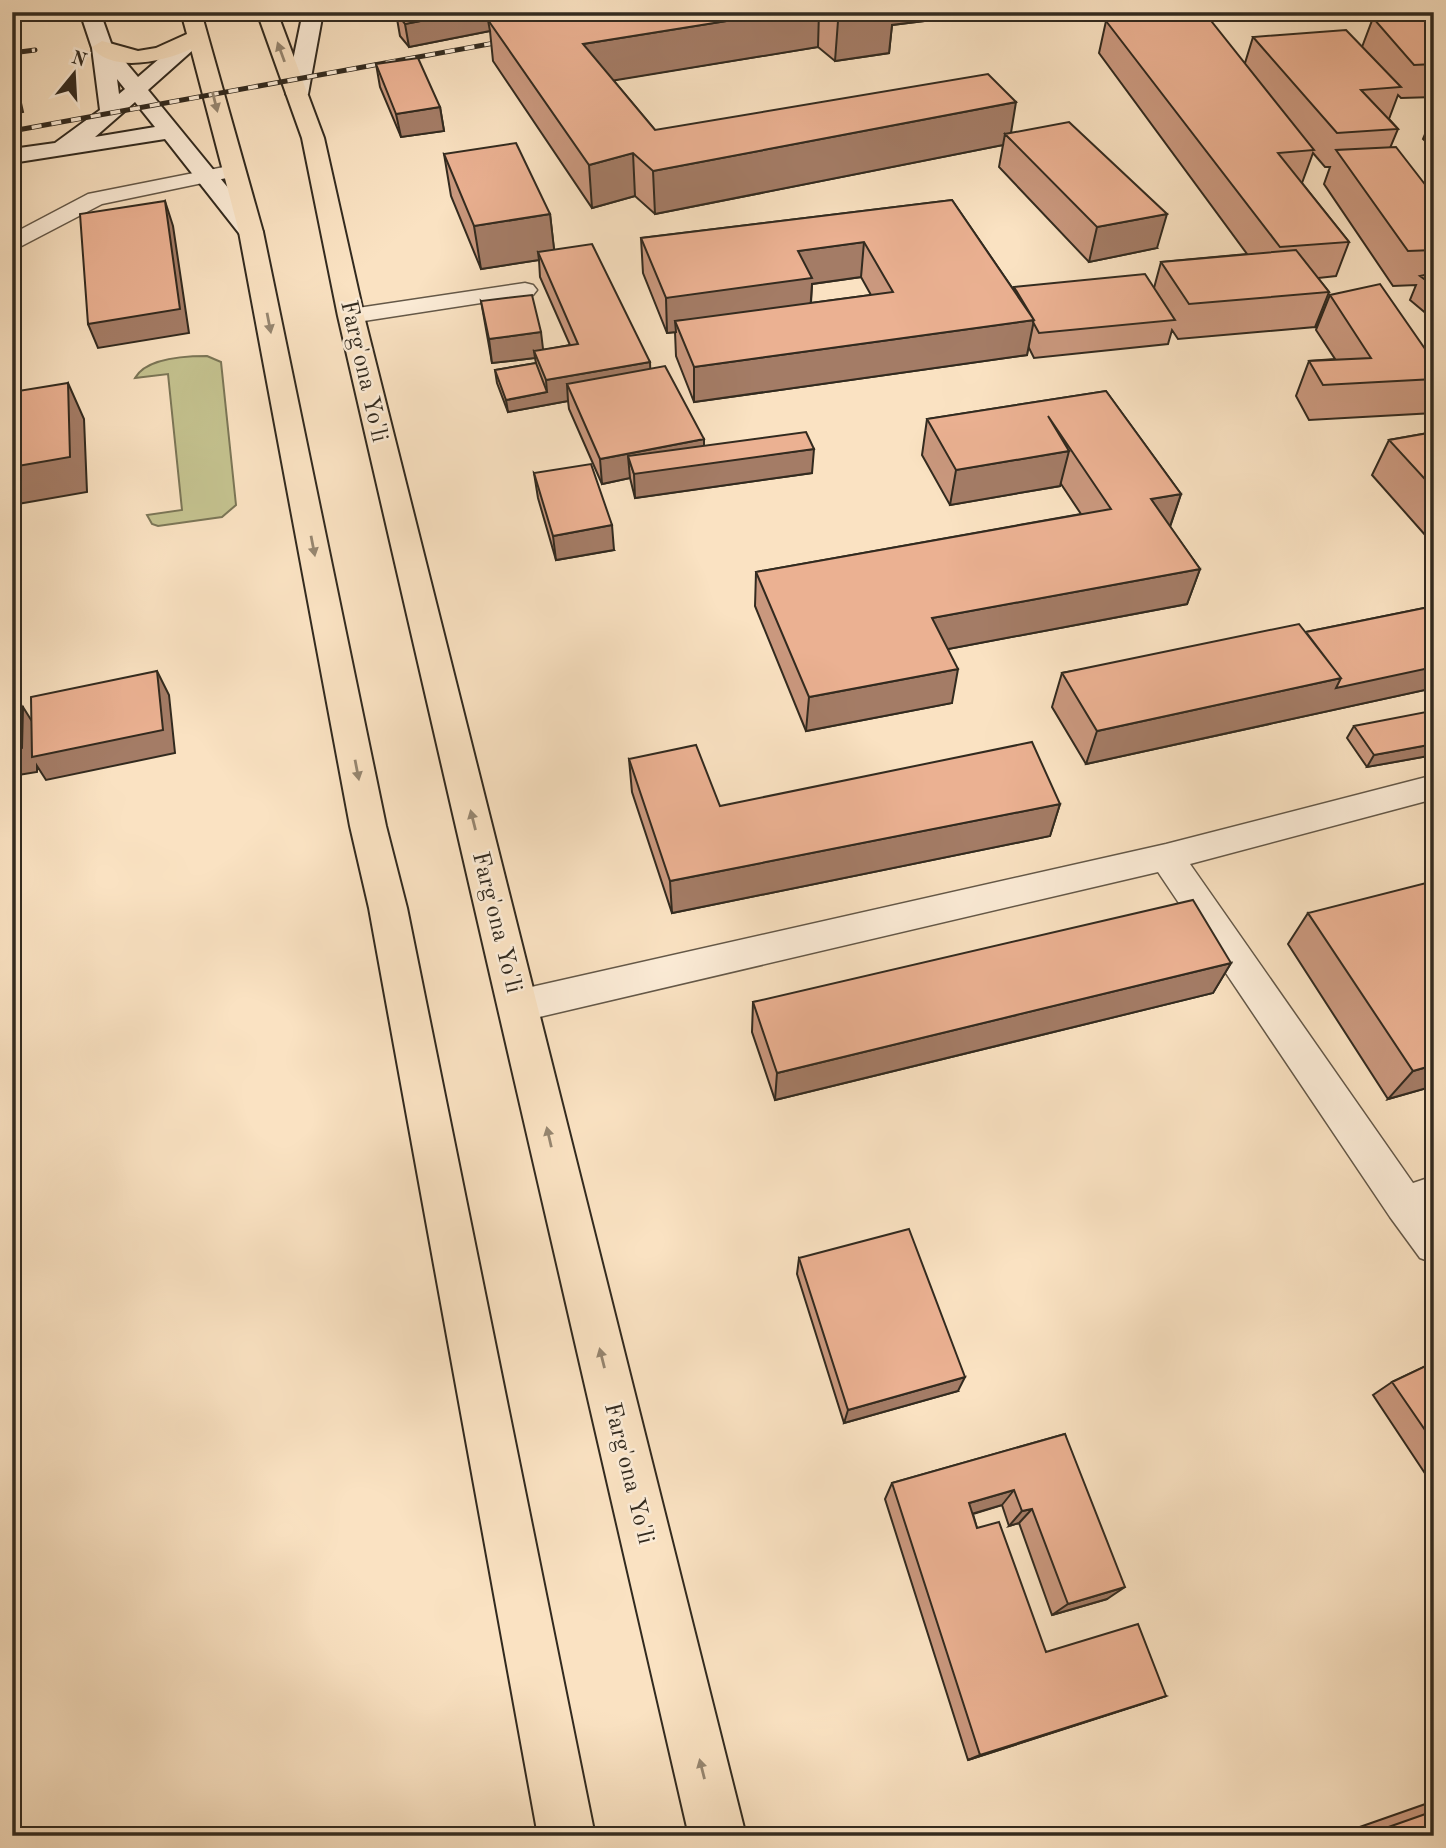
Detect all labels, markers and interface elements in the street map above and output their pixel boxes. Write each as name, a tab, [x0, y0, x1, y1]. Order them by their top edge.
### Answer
north arrow	[38, 38, 108, 108]
one-way arrow	[275, 42, 286, 63]
text: N	[69, 49, 89, 72]
one-way arrow	[210, 91, 221, 113]
street label: Farg'ona Yo'li	[335, 298, 391, 445]
one-way arrow	[264, 312, 275, 334]
one-way arrow	[307, 535, 318, 557]
one-way arrow	[351, 759, 362, 781]
one-way arrow	[467, 809, 478, 831]
street label: Farg'ona Yo'li	[467, 849, 525, 996]
one-way arrow	[543, 1126, 554, 1148]
one-way arrow	[597, 1347, 608, 1369]
street label: Farg'ona Yo'li	[599, 1400, 657, 1547]
one-way arrow	[696, 1758, 707, 1780]

